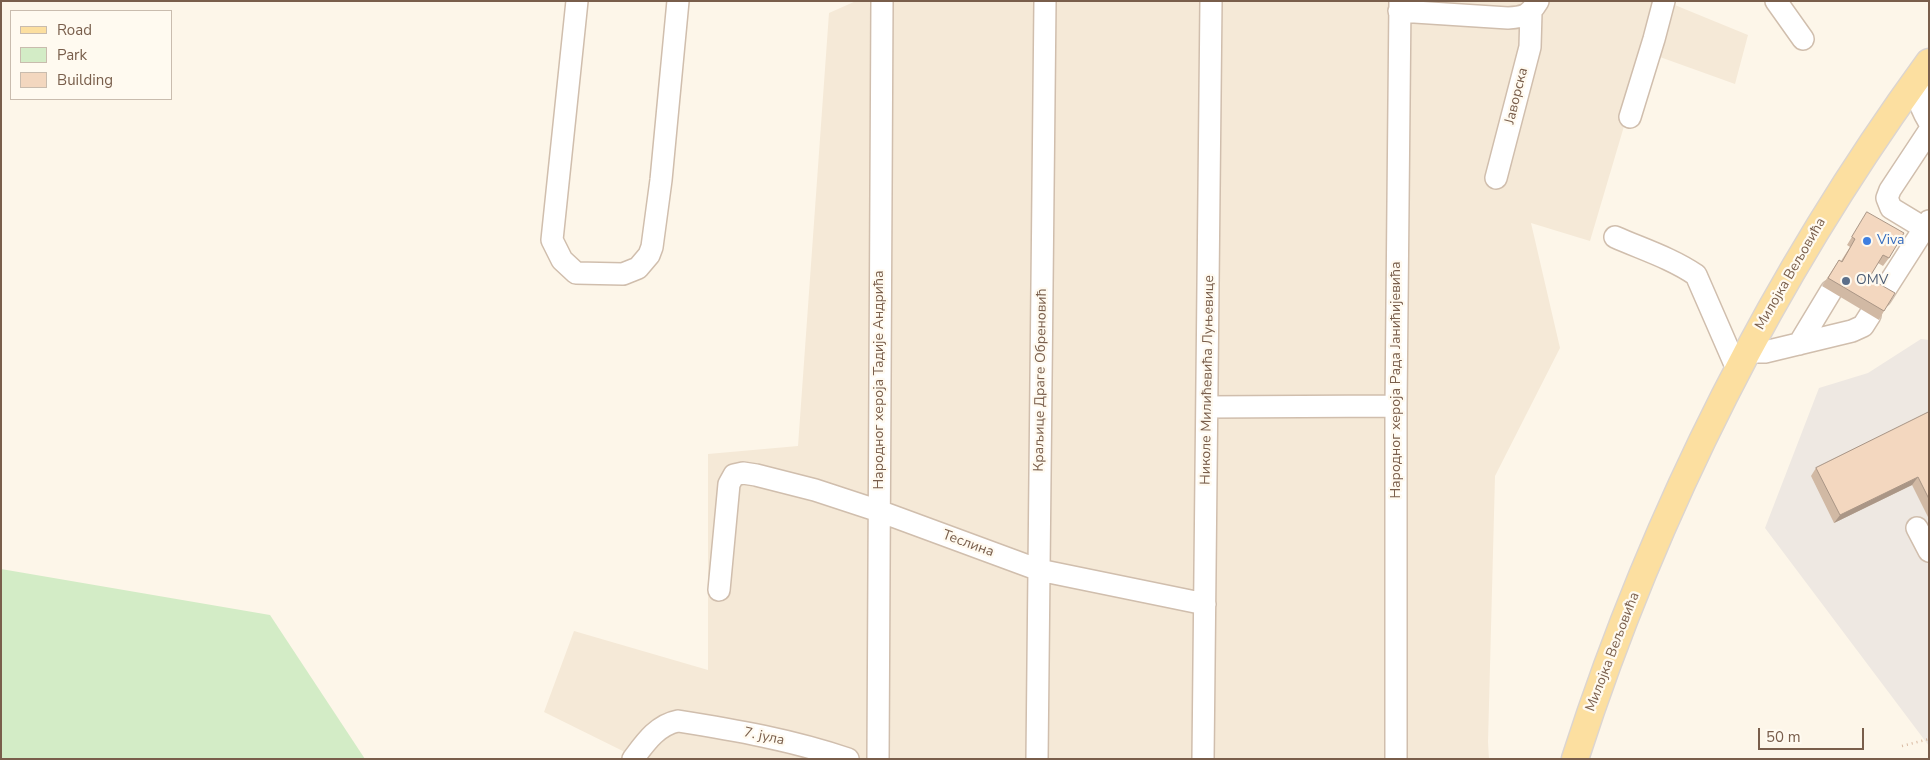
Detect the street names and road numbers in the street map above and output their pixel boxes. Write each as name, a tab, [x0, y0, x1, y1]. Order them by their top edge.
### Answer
street label: Јаворска	[1502, 66, 1532, 126]
street label: Милојка Вељовића	[1752, 215, 1830, 333]
street label: Народног хероја Рада Јанићијевића	[1389, 261, 1405, 499]
street label: Народног хероја Тадије Андрића	[872, 270, 888, 490]
street label: Николе Милићевића Луњевице	[1198, 275, 1218, 485]
street label: Краљице Драге Обреновић	[1031, 288, 1051, 472]
street label: Теслина	[940, 527, 996, 561]
street label: Милојка Вељовића	[1582, 590, 1644, 714]
street label: 7. јула	[742, 725, 786, 749]

